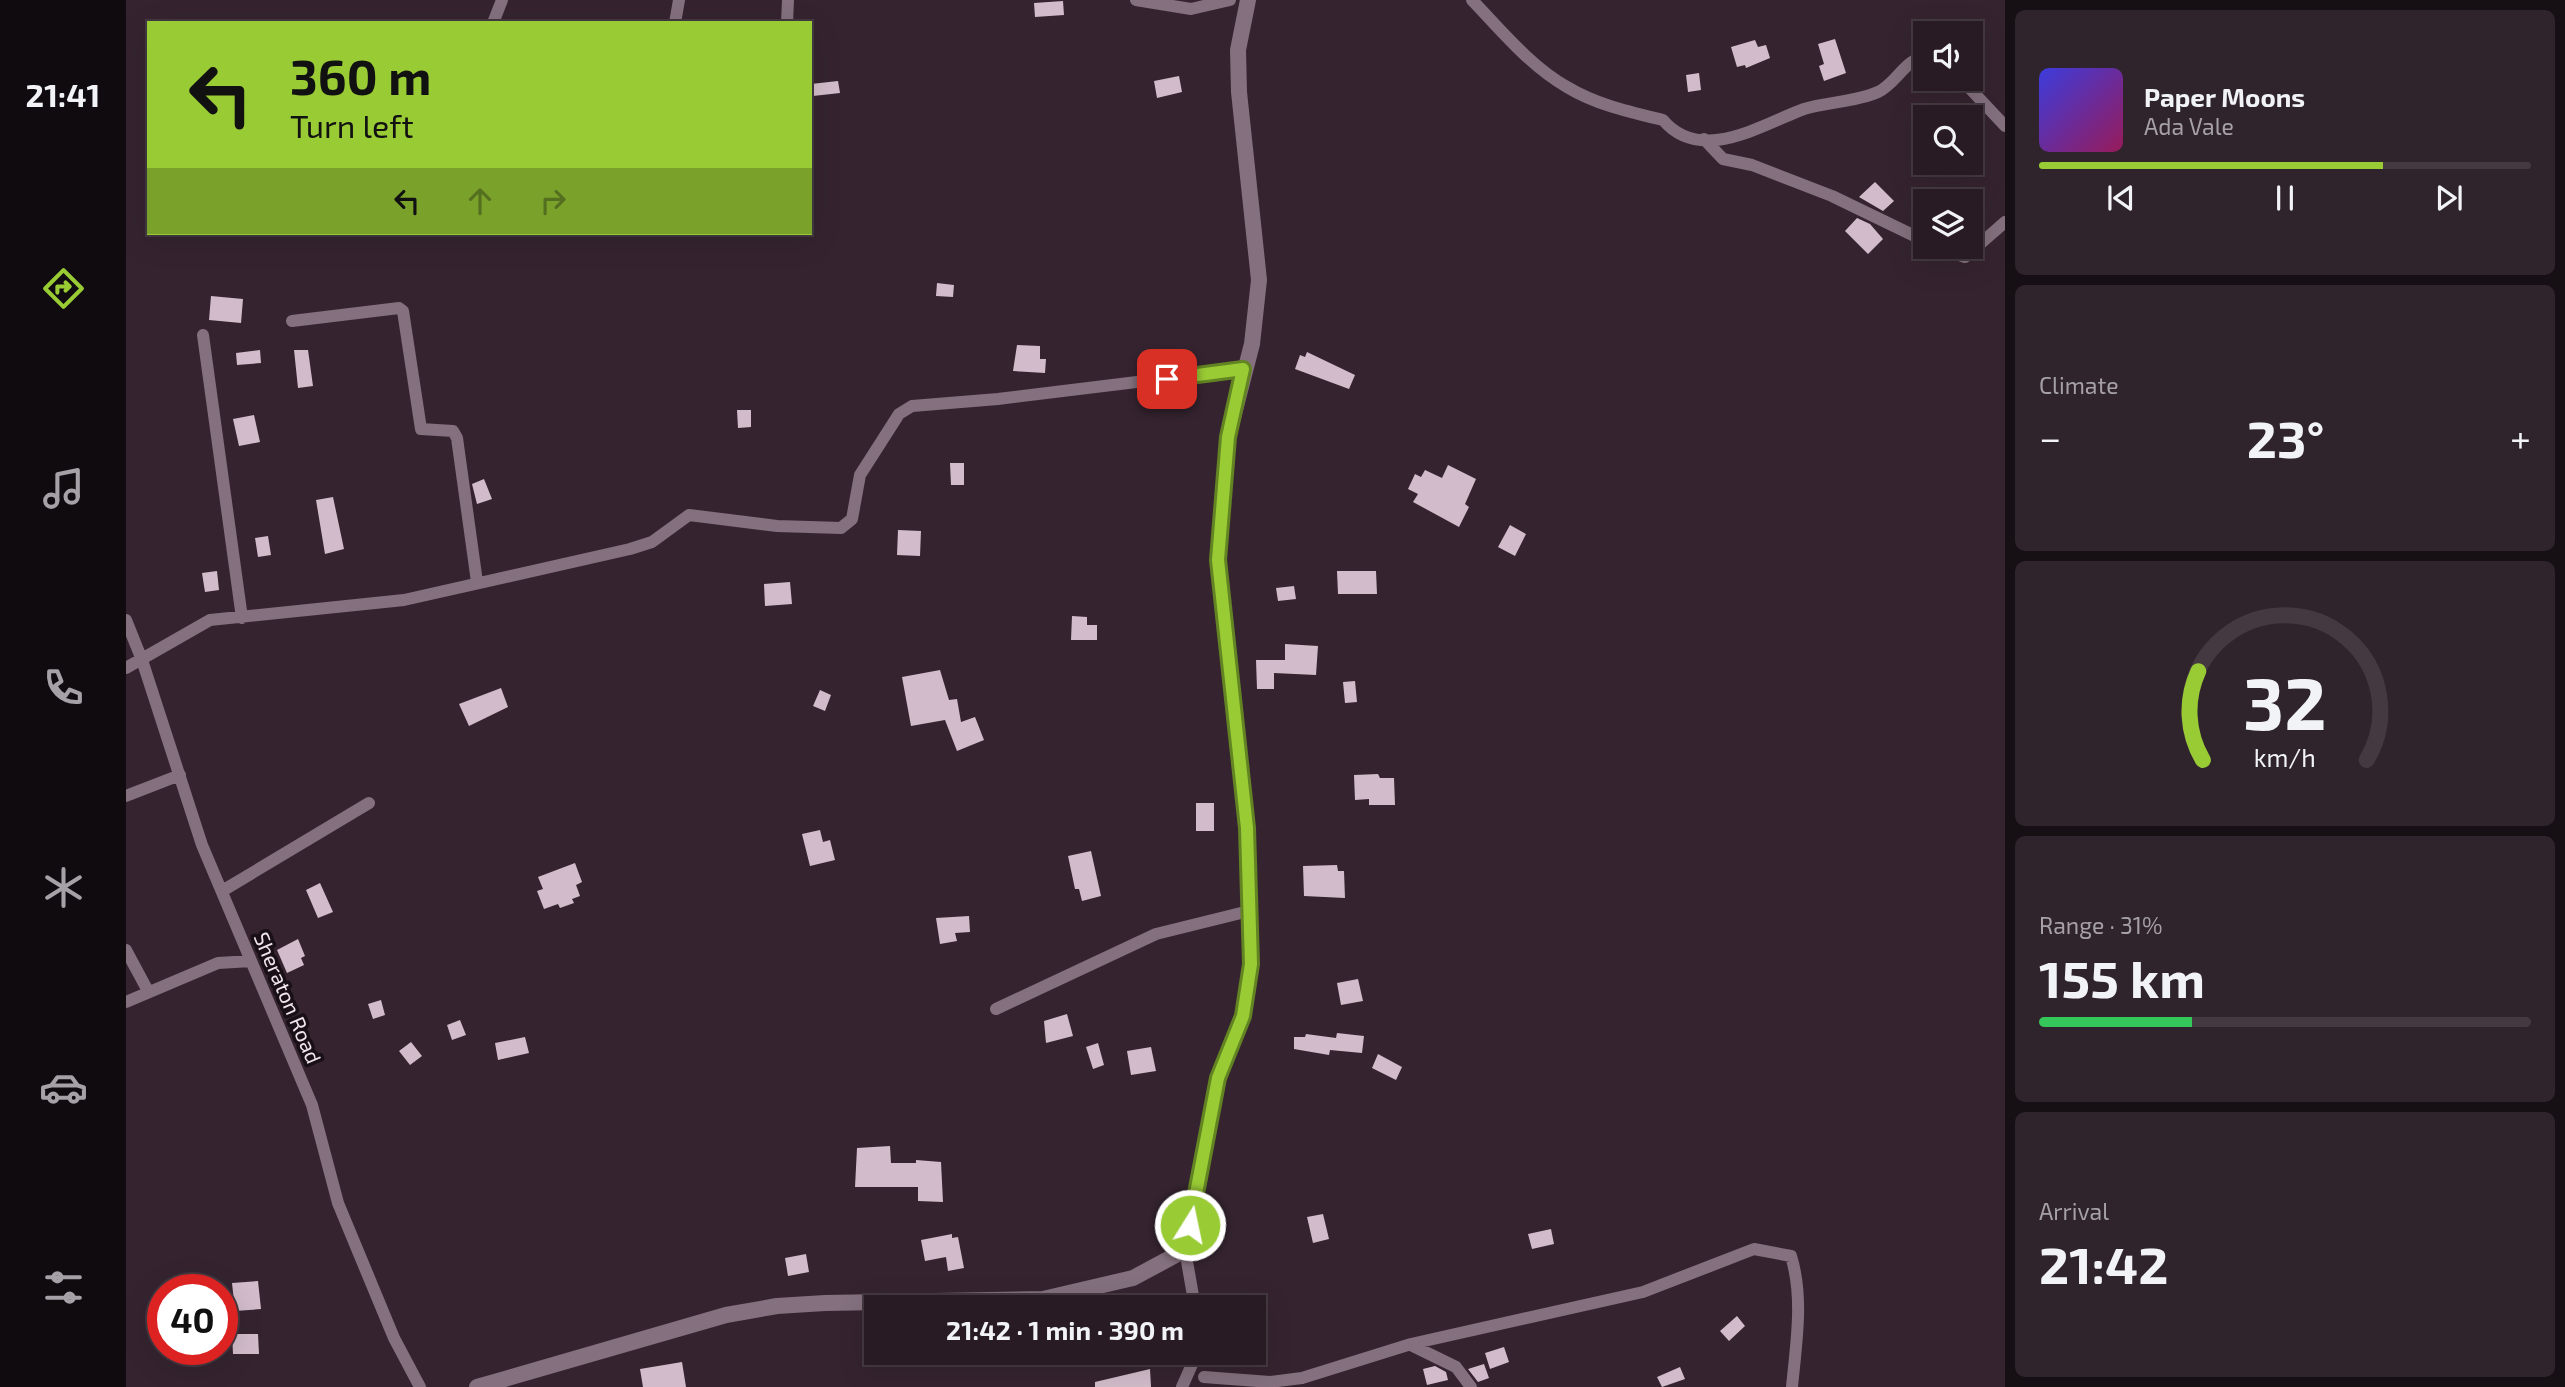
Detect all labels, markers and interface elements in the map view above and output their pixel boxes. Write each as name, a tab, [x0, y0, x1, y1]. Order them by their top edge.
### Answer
map controls	[1913, 21, 1983, 259]
button: sound	[1913, 21, 1983, 91]
text: 360 m	[290, 46, 431, 105]
icon: left	[175, 49, 266, 140]
text: 21:41	[26, 75, 100, 113]
text: Paper Moons	[2144, 81, 2305, 112]
button: search	[1913, 105, 1983, 175]
text: Turn left	[290, 106, 414, 144]
text: Ada Vale	[2144, 112, 2234, 140]
icon: previous	[2102, 179, 2140, 217]
icon: pause	[2266, 179, 2304, 217]
icon: next	[2430, 179, 2468, 217]
icon: left	[388, 182, 426, 220]
icon: ahead	[461, 182, 499, 220]
icon: right	[534, 182, 572, 220]
button: layers	[1913, 189, 1983, 259]
icon: directions	[39, 264, 88, 313]
pin	[1137, 349, 1197, 409]
icon: arrive	[1148, 360, 1186, 398]
text: Climate	[2039, 371, 2119, 399]
text: 23°	[2247, 406, 2324, 468]
text: −	[2039, 414, 2061, 460]
text: +	[2510, 414, 2531, 460]
icon: music	[39, 464, 88, 513]
text: 32	[2243, 657, 2327, 745]
icon: phone	[39, 663, 88, 712]
text: km/h	[2254, 741, 2316, 771]
icon: climate	[39, 863, 88, 912]
text: Range · 31%	[2039, 911, 2163, 939]
street label: Sheraton Road	[249, 928, 327, 1067]
text: 155 km	[2039, 946, 2205, 1008]
icon: car	[39, 1063, 88, 1112]
position arrow	[1153, 1188, 1227, 1262]
text: Arrival	[2039, 1197, 2109, 1225]
text: 21:42	[2039, 1232, 2168, 1294]
icon: filters	[39, 1263, 88, 1312]
speed limit sign: 40	[147, 1274, 238, 1365]
text: 21:42 · 1 min · 390 m	[946, 1314, 1184, 1345]

